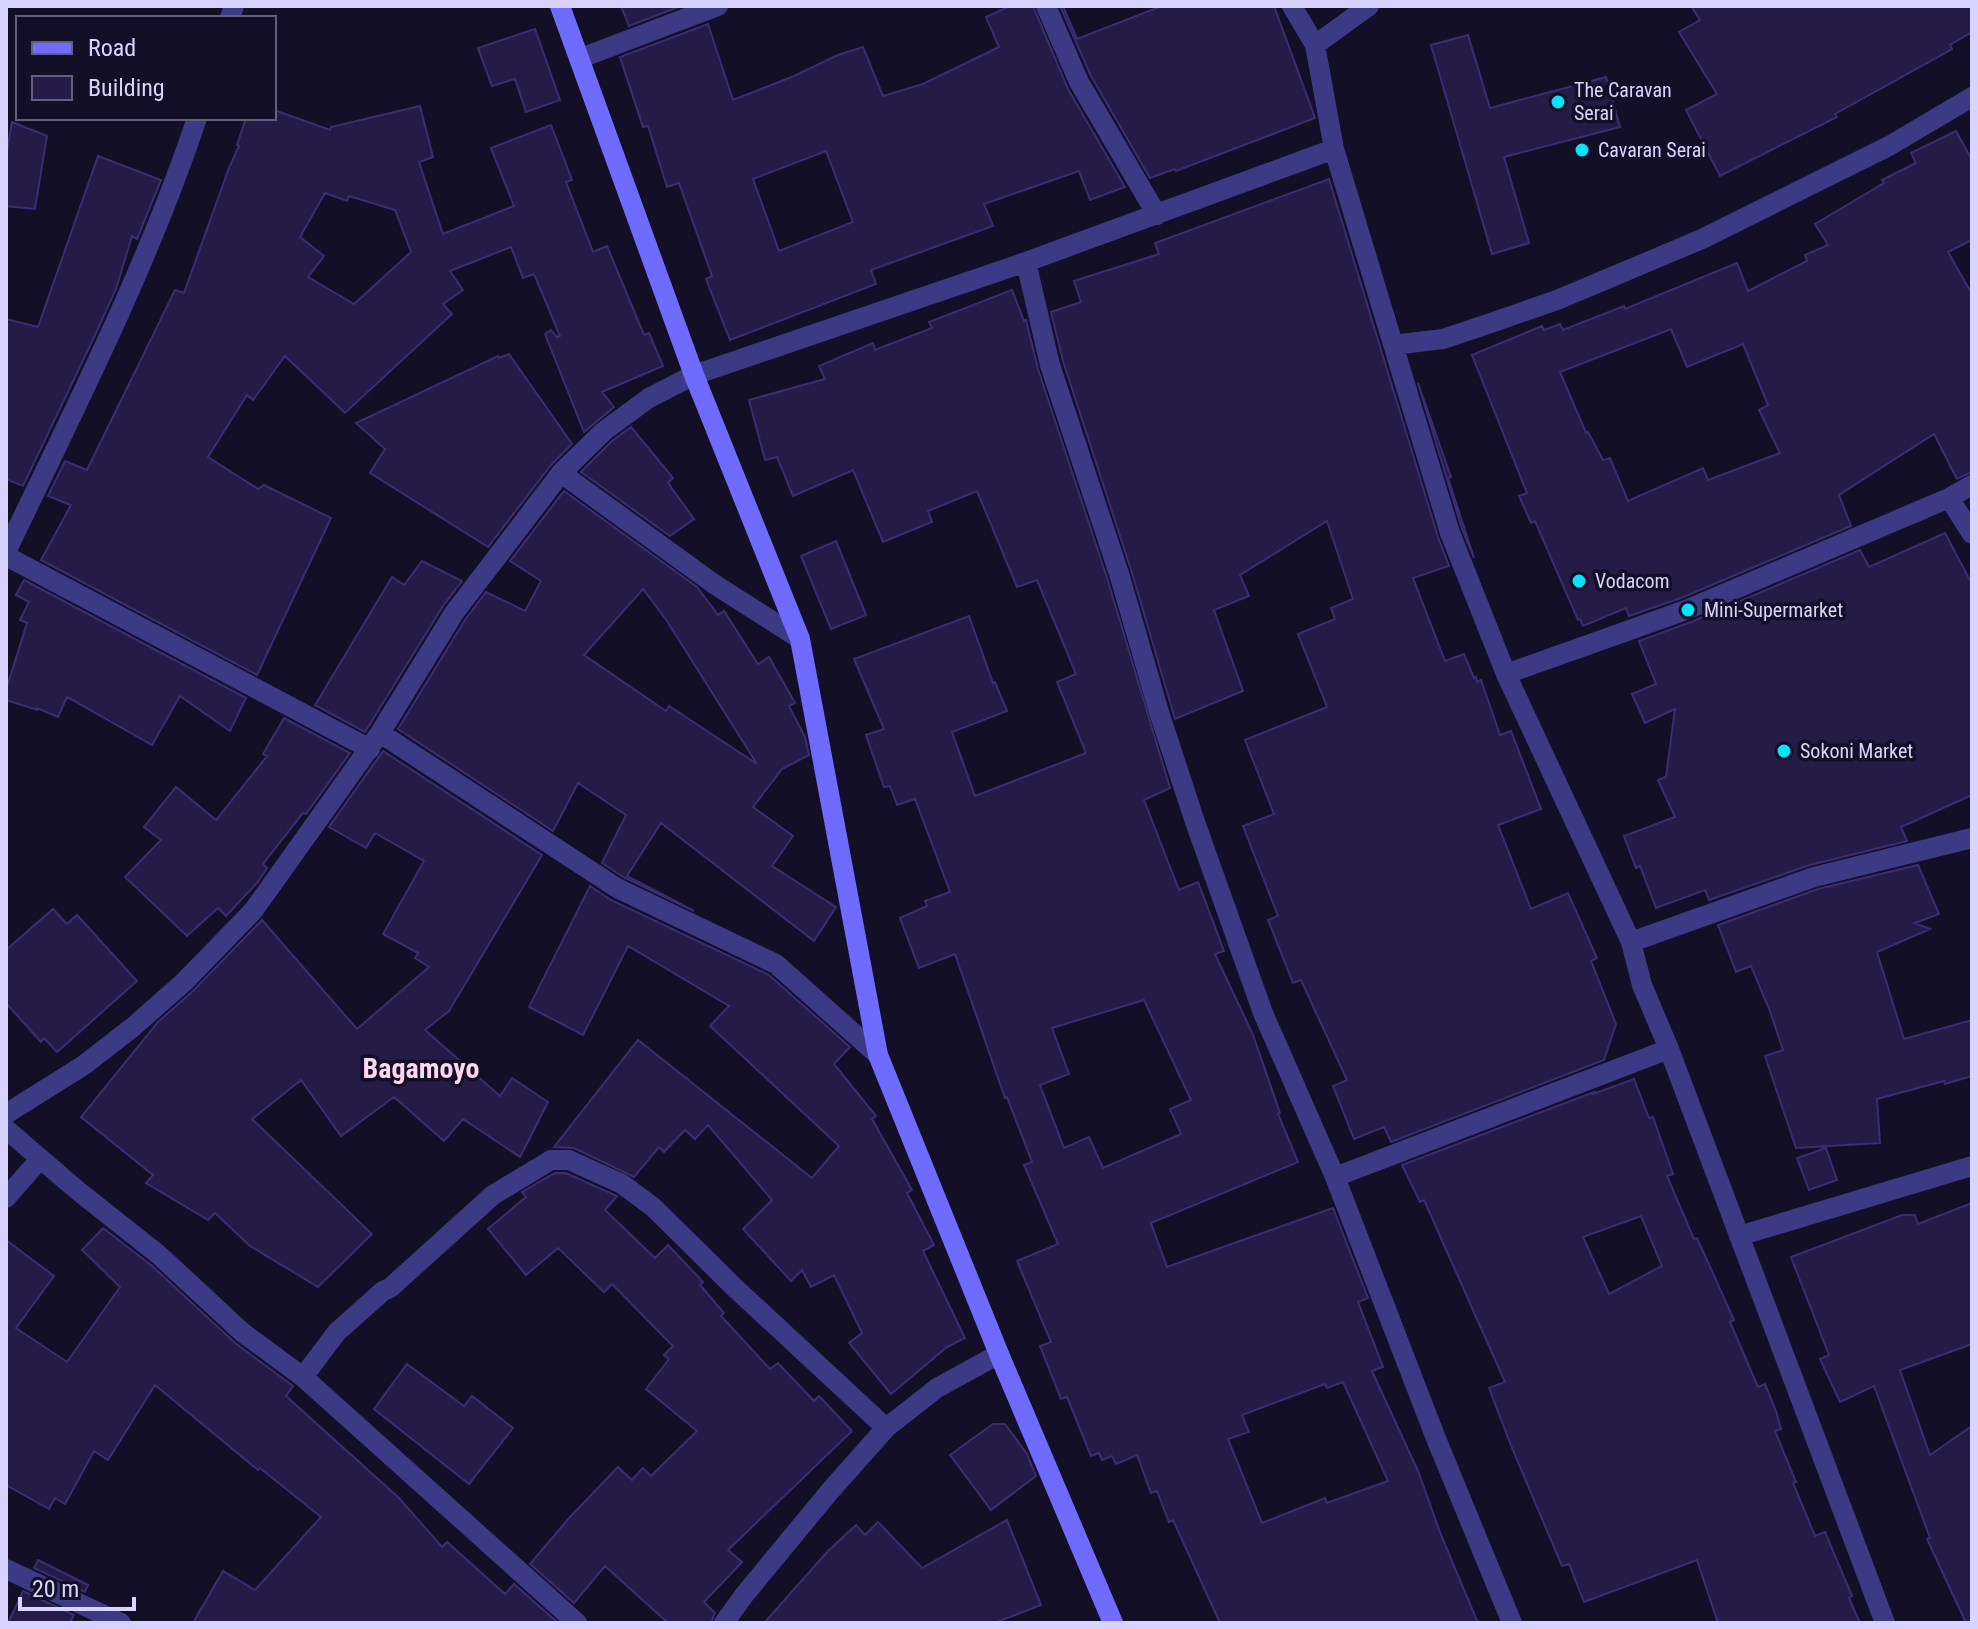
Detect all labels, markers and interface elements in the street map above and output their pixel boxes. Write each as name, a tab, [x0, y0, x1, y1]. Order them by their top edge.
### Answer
legend	[16, 16, 276, 120]
text: Road	[88, 34, 136, 62]
text: Building	[88, 74, 165, 102]
place label: The Caravan Serai	[1574, 78, 1672, 125]
marker: The Caravan Serai	[1549, 93, 1567, 111]
place label: Cavaran Serai	[1598, 138, 1706, 162]
marker: Cavaran Serai	[1573, 141, 1591, 159]
place label: Vodacom	[1595, 569, 1670, 593]
marker: Vodacom	[1570, 572, 1588, 590]
place label: Mini-Supermarket	[1704, 598, 1843, 622]
marker: Mini-Supermarket	[1679, 601, 1697, 619]
place label: Sokoni Market	[1800, 739, 1913, 763]
marker: Sokoni Market	[1775, 742, 1793, 760]
district label: Bagamoyo	[363, 1052, 479, 1085]
scale bar	[20, 1561, 134, 1611]
text: 20 m	[32, 1575, 79, 1603]

